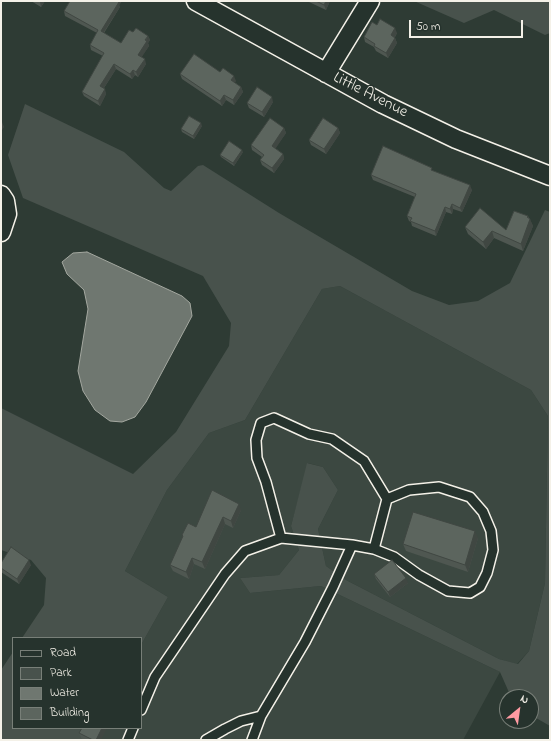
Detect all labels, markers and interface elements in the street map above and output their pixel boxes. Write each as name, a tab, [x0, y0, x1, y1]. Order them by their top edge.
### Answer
scale bar	[411, 12, 525, 38]
text: 50 m	[416, 18, 440, 36]
street label: Little Avenue	[329, 69, 411, 123]
legend	[12, 637, 142, 729]
text: Road	[50, 644, 76, 662]
text: Park	[50, 664, 72, 682]
text: Water	[50, 684, 79, 702]
north arrow	[499, 689, 539, 729]
text: N	[517, 691, 531, 708]
text: Building	[50, 704, 89, 722]

